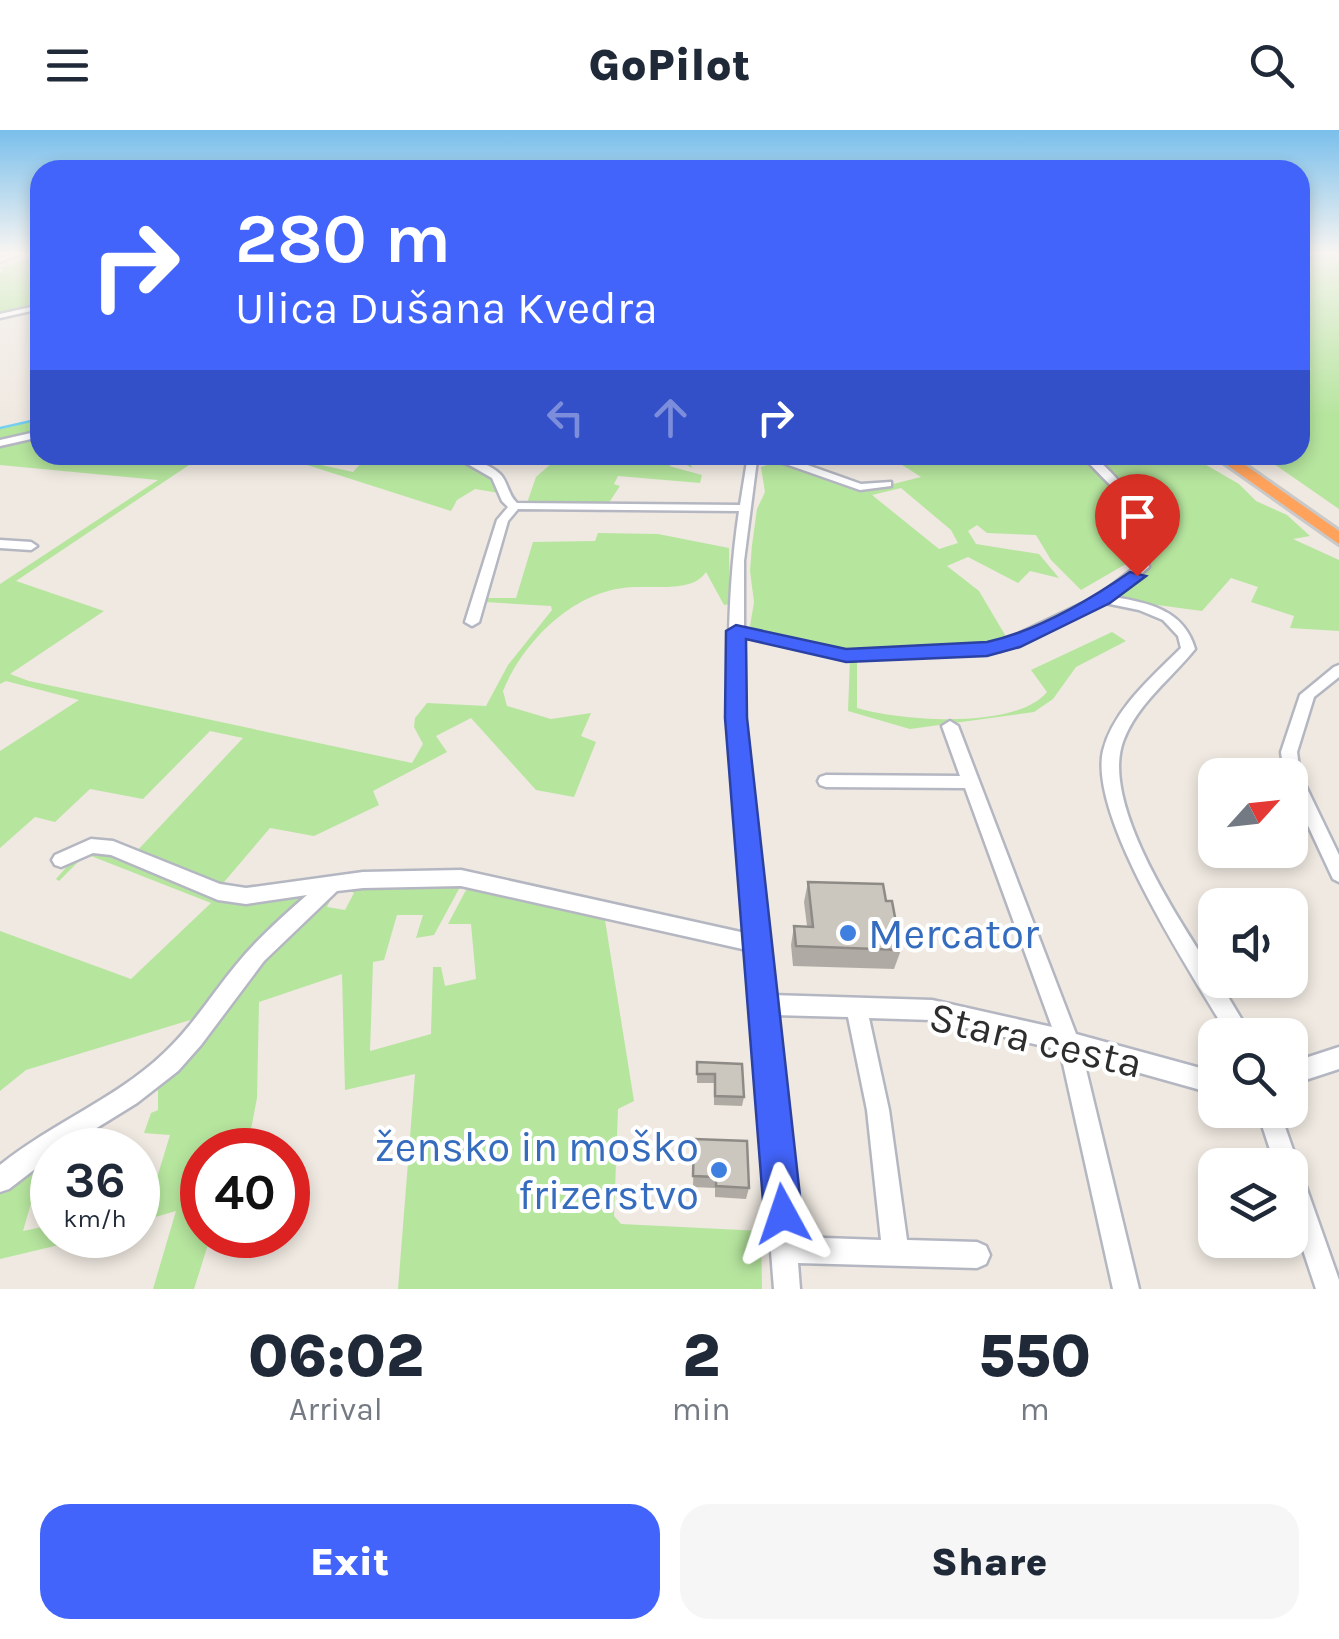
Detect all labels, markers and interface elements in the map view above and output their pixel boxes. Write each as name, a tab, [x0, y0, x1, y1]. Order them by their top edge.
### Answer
icon: menu	[40, 38, 95, 93]
icon: search	[1244, 38, 1299, 93]
text: GoPilot	[589, 39, 750, 91]
text: 280 m	[235, 198, 451, 280]
icon: right	[70, 200, 200, 330]
text: Ulica Dušana Kvedra	[235, 282, 658, 334]
icon: left	[538, 390, 593, 445]
icon: ahead	[643, 390, 698, 445]
icon: right	[748, 390, 803, 445]
pin	[1095, 474, 1180, 577]
icon: arrive	[1110, 489, 1165, 544]
north arrow	[1198, 758, 1308, 868]
map controls	[1198, 758, 1308, 1258]
button: sound	[1198, 888, 1308, 998]
place label: Mercator	[868, 909, 1040, 959]
marker: Mercator	[837, 922, 859, 944]
street label: Stara cesta	[925, 991, 1147, 1089]
button: search	[1198, 1018, 1308, 1128]
place label: žensko in moško frizerstvo	[375, 1122, 699, 1220]
speed limit sign: 40	[180, 1128, 310, 1258]
button: layers	[1198, 1148, 1308, 1258]
text: 36	[64, 1151, 126, 1210]
marker: žensko in moško frizerstvo	[708, 1159, 730, 1181]
position arrow	[731, 1162, 835, 1266]
text: km/h	[63, 1204, 127, 1233]
text: 06:02	[248, 1321, 424, 1391]
text: 2	[682, 1321, 720, 1391]
text: 550	[979, 1321, 1091, 1391]
text: Arrival	[289, 1391, 383, 1428]
text: min	[672, 1391, 731, 1428]
text: m	[1020, 1391, 1050, 1428]
button: Exit	[40, 1504, 660, 1619]
button: Share	[680, 1504, 1299, 1619]

